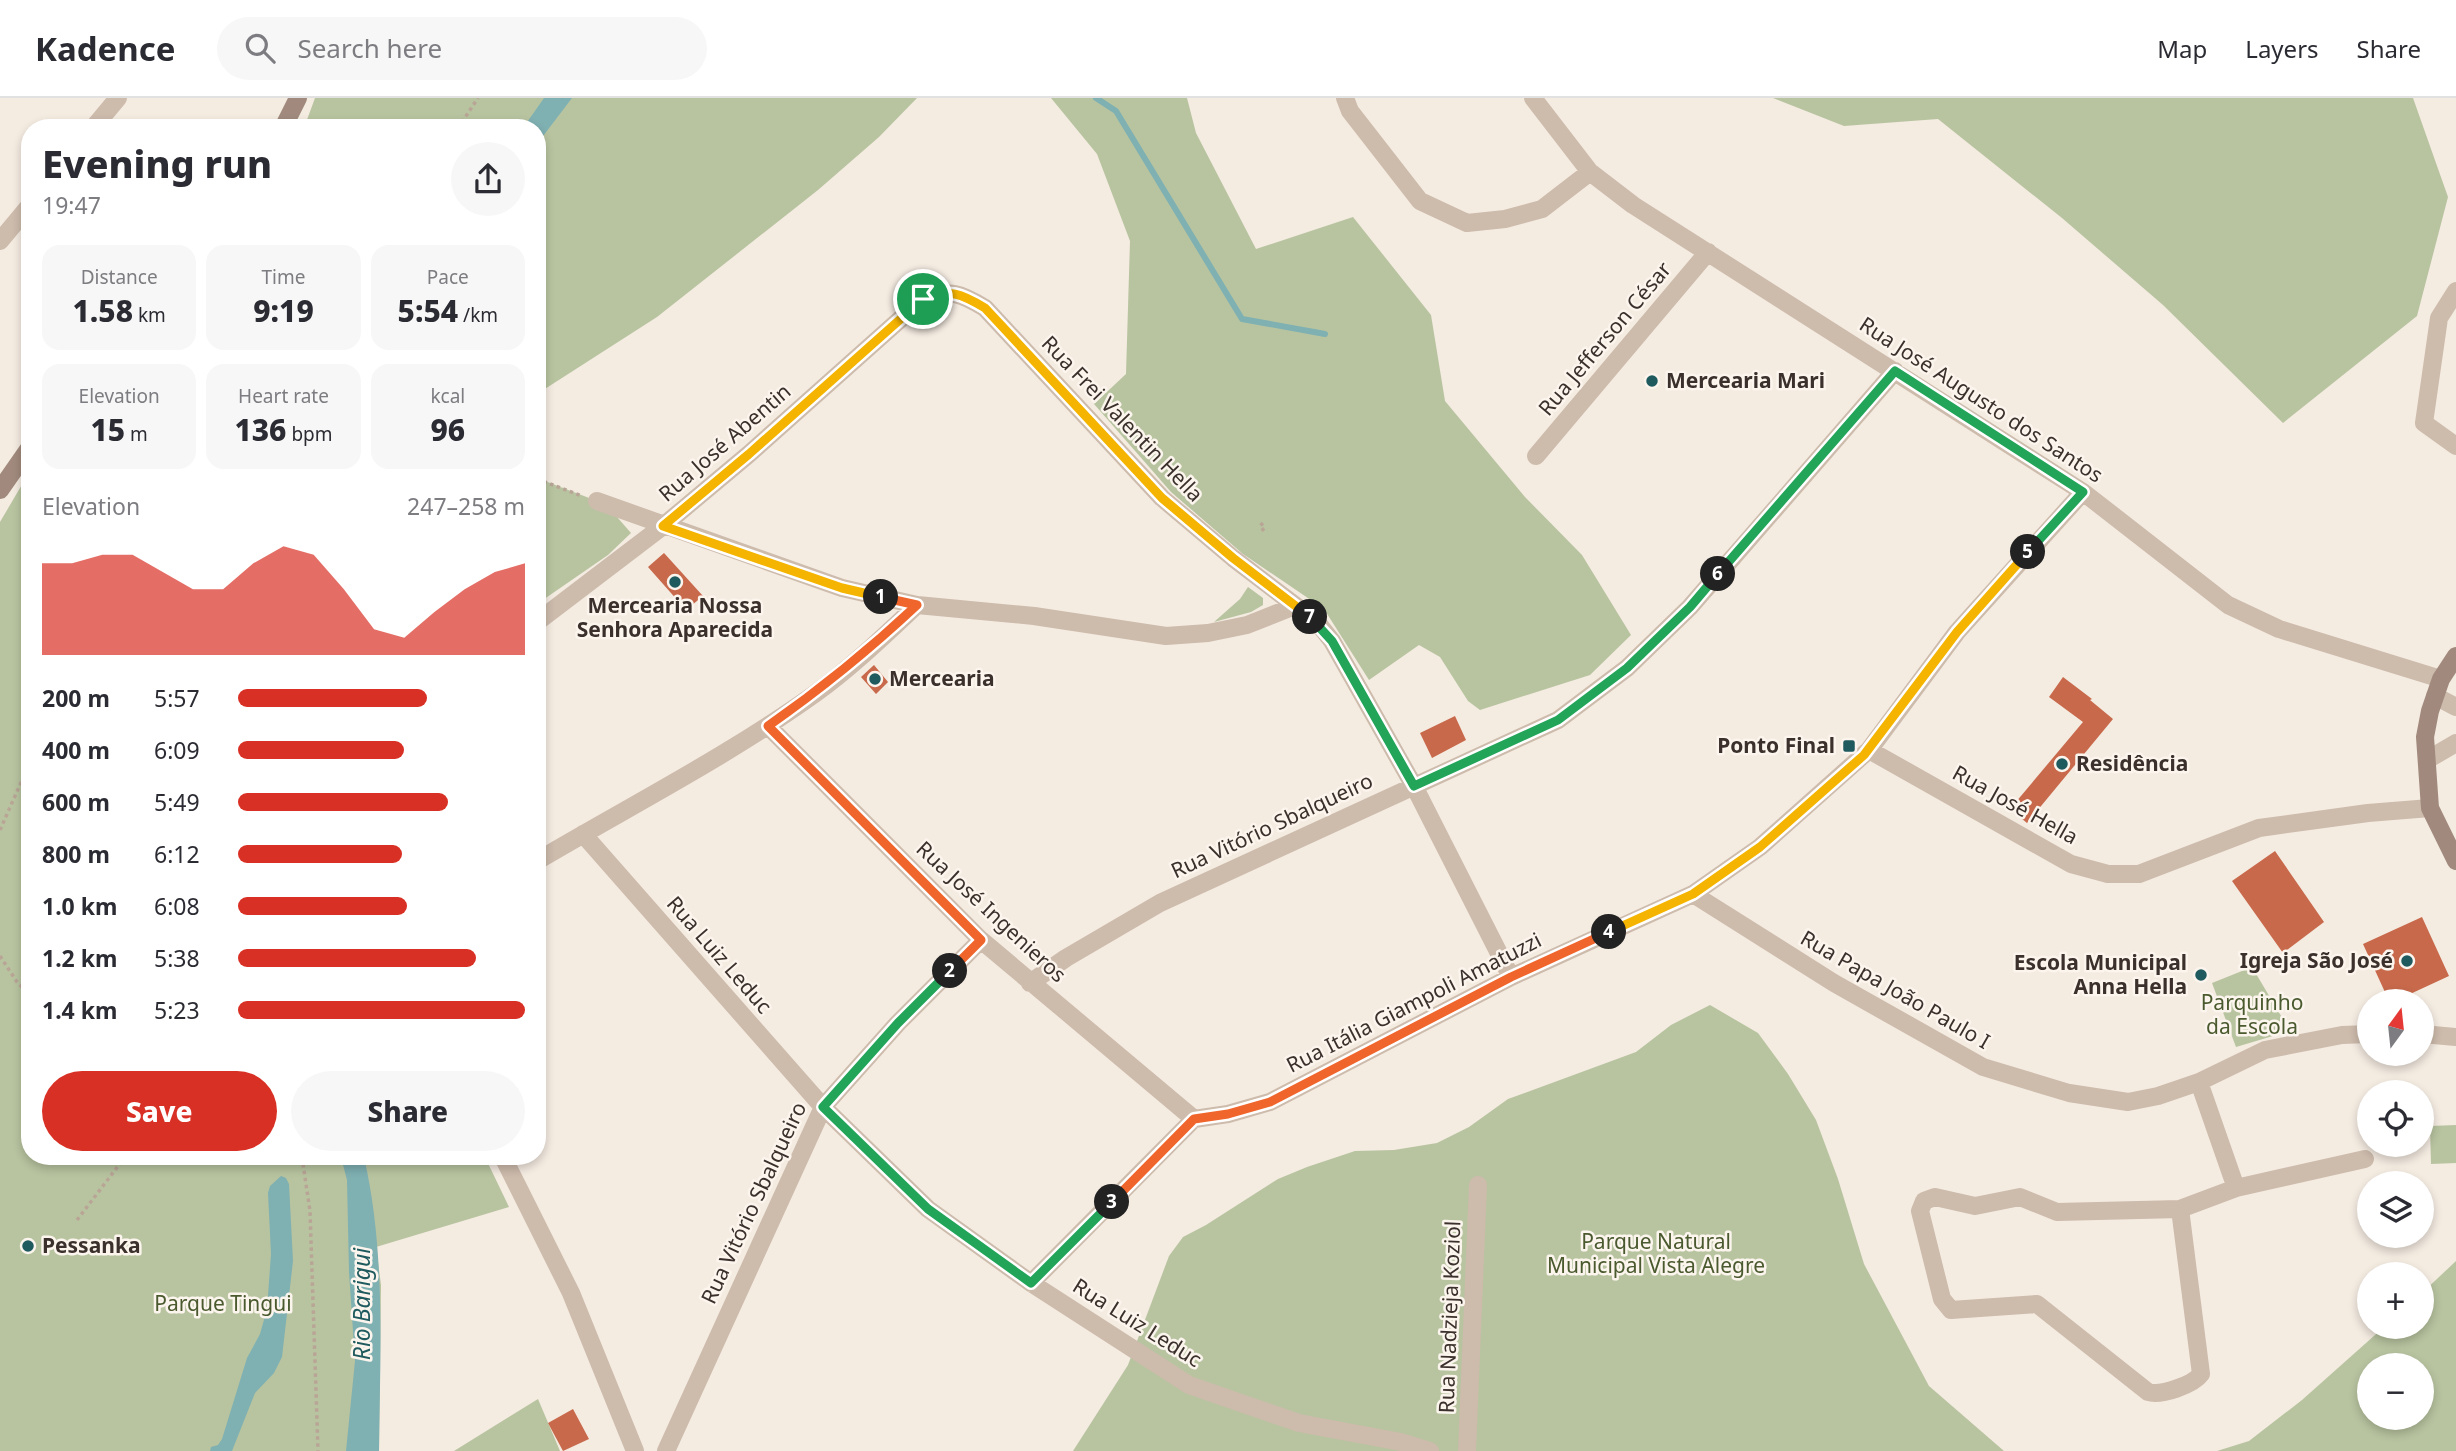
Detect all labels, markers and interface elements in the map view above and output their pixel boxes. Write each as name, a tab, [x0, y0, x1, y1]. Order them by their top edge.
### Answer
search box	[217, 17, 707, 80]
text: Kadence	[35, 26, 175, 71]
icon: search	[241, 29, 279, 67]
text: Search here	[297, 30, 442, 66]
text: Map	[2157, 32, 2207, 65]
text: Layers	[2245, 32, 2319, 65]
text: Share	[2357, 32, 2421, 65]
text: Evening run	[42, 137, 272, 189]
button: share	[451, 142, 525, 216]
text: 19:47	[42, 189, 101, 221]
street label: Rua Jefferson César	[1532, 255, 1677, 421]
text: Distance	[81, 264, 158, 290]
text: Time	[262, 264, 305, 290]
text: Pace	[427, 264, 469, 290]
pin	[893, 269, 953, 329]
icon: arrive	[904, 280, 942, 318]
text: 1.58	[72, 290, 133, 331]
text: 9:19	[253, 290, 314, 331]
text: 5:54	[398, 290, 458, 331]
text: km	[133, 302, 166, 328]
text: /km	[458, 302, 498, 328]
street label: Rua José Augusto dos Santos	[1854, 310, 2109, 489]
street label: Rua Frei Valentin Hella	[1036, 329, 1209, 507]
place label: Mercearia Mari	[1666, 366, 1825, 394]
marker: Mercearia Mari	[1644, 373, 1660, 389]
street label: Rua José Abentin	[652, 377, 796, 507]
text: Elevation	[79, 383, 160, 409]
text: Heart rate	[238, 383, 329, 409]
text: kcal	[430, 383, 465, 409]
text: 15	[90, 409, 125, 450]
text: 136	[234, 409, 286, 450]
text: 96	[430, 409, 465, 450]
text: m	[125, 421, 148, 447]
text: bpm	[286, 421, 333, 447]
text: Elevation	[42, 490, 140, 522]
text: 247–258 m	[407, 490, 525, 522]
pin: 5	[2010, 534, 2046, 570]
text: 5	[2022, 538, 2033, 564]
pin: 6	[1700, 556, 1736, 592]
text: 6	[1712, 560, 1723, 586]
marker: Mercearia Nossa Senhora Aparecida	[667, 574, 683, 590]
pin: 1	[864, 580, 898, 614]
text: 1	[875, 583, 886, 609]
place label: Mercearia Nossa Senhora Aparecida	[577, 591, 773, 643]
pin: 7	[1292, 600, 1328, 634]
text: 7	[1304, 603, 1315, 629]
place label: Mercearia	[889, 664, 995, 692]
marker: Mercearia	[867, 671, 883, 687]
text: 200 m	[42, 682, 110, 714]
text: 5:57	[154, 682, 200, 714]
place label: Ponto Final	[1717, 731, 1835, 759]
text: 400 m	[42, 734, 110, 766]
text: 6:09	[154, 734, 200, 766]
marker: Ponto Final	[1841, 738, 1857, 754]
place label: Residência	[2076, 749, 2188, 777]
marker: Residência	[2054, 756, 2070, 772]
street label: Rua José Hella	[1948, 758, 2083, 850]
street label: Rua Vitório Sbalqueiro	[1166, 766, 1377, 884]
text: 600 m	[42, 786, 110, 818]
text: 5:49	[154, 786, 200, 818]
street label: Rua José Ingenieros	[911, 834, 1073, 988]
text: 800 m	[42, 838, 110, 870]
text: 6:12	[154, 838, 200, 870]
text: 1.0 km	[42, 890, 117, 922]
text: 6:08	[154, 890, 200, 922]
street label: Rua Luiz Leduc	[661, 890, 778, 1019]
pin: 4	[1592, 914, 1626, 950]
text: 4	[1603, 918, 1614, 944]
street label: Rua Papa João Paulo I	[1796, 923, 1995, 1055]
street label: Rua Itália Giampoli Amatuzzi	[1281, 926, 1546, 1079]
text: 1.2 km	[42, 942, 117, 974]
text: 5:38	[154, 942, 200, 974]
place label: Igreja São José	[2240, 946, 2393, 974]
place label: Escola Municipal Anna Hella	[2014, 948, 2187, 1000]
marker: Igreja São José	[2399, 953, 2415, 969]
pin: 2	[932, 954, 968, 988]
text: 2	[944, 957, 955, 983]
marker: Escola Municipal Anna Hella	[2193, 967, 2209, 983]
park label: Parquinho da Escola	[2201, 988, 2303, 1040]
north arrow	[2357, 989, 2434, 1066]
map controls	[2357, 989, 2434, 1430]
text: 1.4 km	[42, 994, 117, 1026]
text: 5:23	[154, 994, 200, 1026]
button: Save	[42, 1071, 277, 1151]
button: Share	[291, 1071, 525, 1151]
button: locate	[2357, 1080, 2434, 1157]
street label: Rua Vitório Sbalqueiro	[694, 1097, 812, 1308]
button: layers	[2357, 1171, 2434, 1248]
pin: 3	[1094, 1184, 1130, 1220]
text: 3	[1106, 1188, 1117, 1214]
street label: Rua Nadzieja Koziol	[1432, 1220, 1466, 1414]
park label: Parque Natural Municipal Vista Alegre	[1547, 1227, 1765, 1279]
place label: Pessanka	[42, 1231, 141, 1259]
marker: Pessanka	[20, 1238, 36, 1254]
water label: Rio Barigui	[345, 1247, 377, 1360]
button: +	[2357, 1262, 2434, 1339]
street label: Rua Luiz Leduc	[1068, 1271, 1207, 1373]
park label: Parque Tingui	[154, 1289, 292, 1317]
button: −	[2357, 1353, 2434, 1430]

